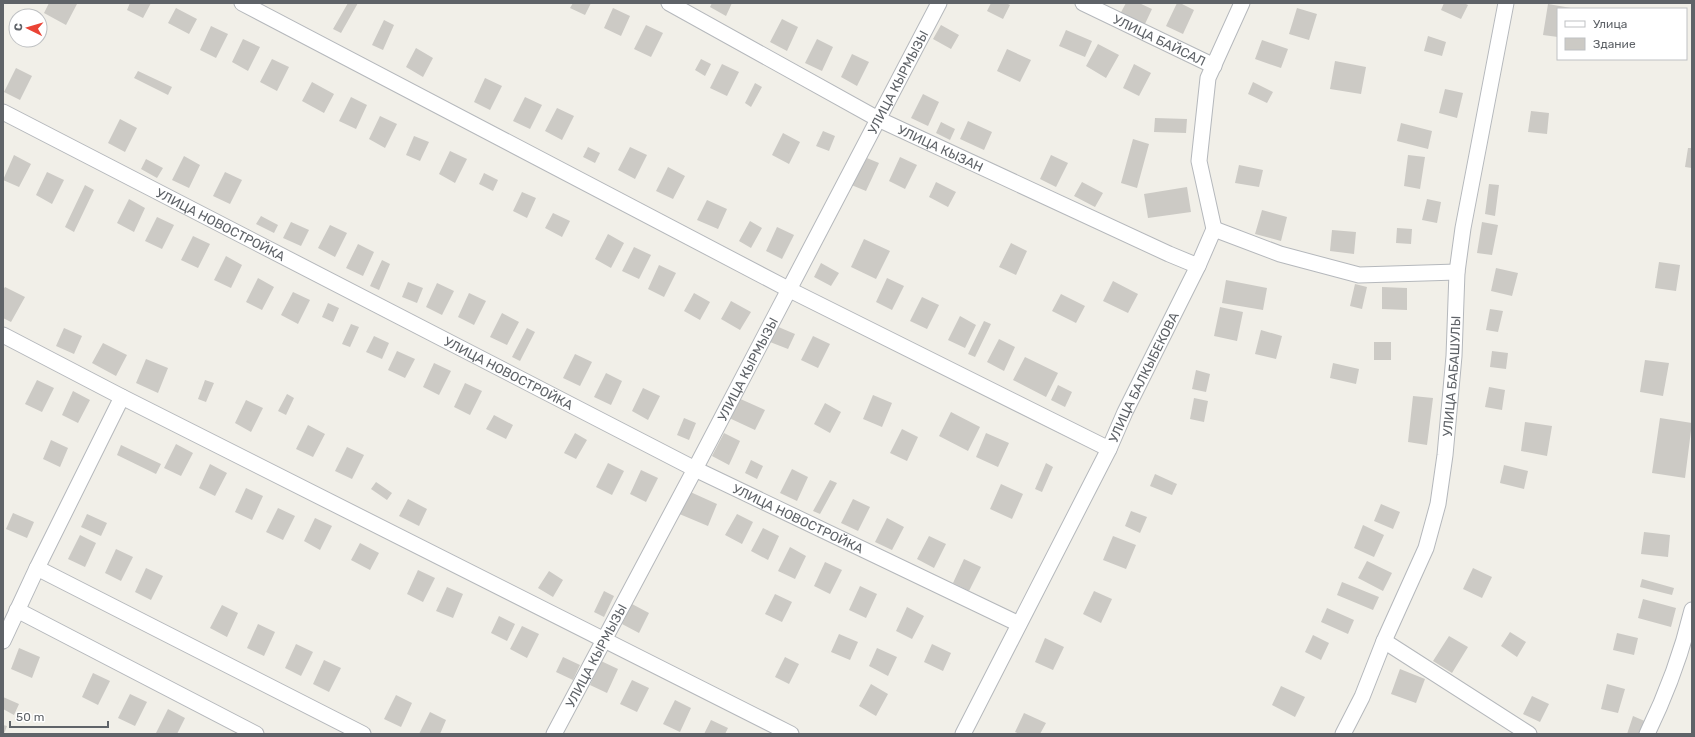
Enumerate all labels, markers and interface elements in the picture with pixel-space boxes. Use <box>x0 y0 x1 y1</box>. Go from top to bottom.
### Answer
north arrow <box>8 8 48 48</box>
legend <box>1557 8 1687 60</box>
street label: УЛИЦА БАЙСАЛ <box>1111 12 1208 69</box>
text: Улица <box>1593 17 1627 31</box>
text: С <box>12 22 25 32</box>
street label: УЛИЦА КЫРМЫЗЫ <box>865 28 931 137</box>
text: Здание <box>1593 37 1636 51</box>
street label: УЛИЦА КЫЗАН <box>895 122 986 175</box>
street label: УЛИЦА НОВОСТРОЙКА <box>153 185 288 264</box>
street label: УЛИЦА БАЛКЫБЕКОВА <box>1106 309 1182 445</box>
street label: УЛИЦА КЫРМЫЗЫ <box>715 315 781 424</box>
street label: УЛИЦА БАБАШУЛЫ <box>1440 315 1463 437</box>
street label: УЛИЦА НОВОСТРОЙКА <box>441 334 576 413</box>
street label: УЛИЦА НОВОСТРОЙКА <box>730 481 866 557</box>
street label: УЛИЦА КЫРМЫЗЫ <box>563 601 630 710</box>
scale bar <box>10 703 108 729</box>
text: 50 m <box>16 710 44 724</box>

